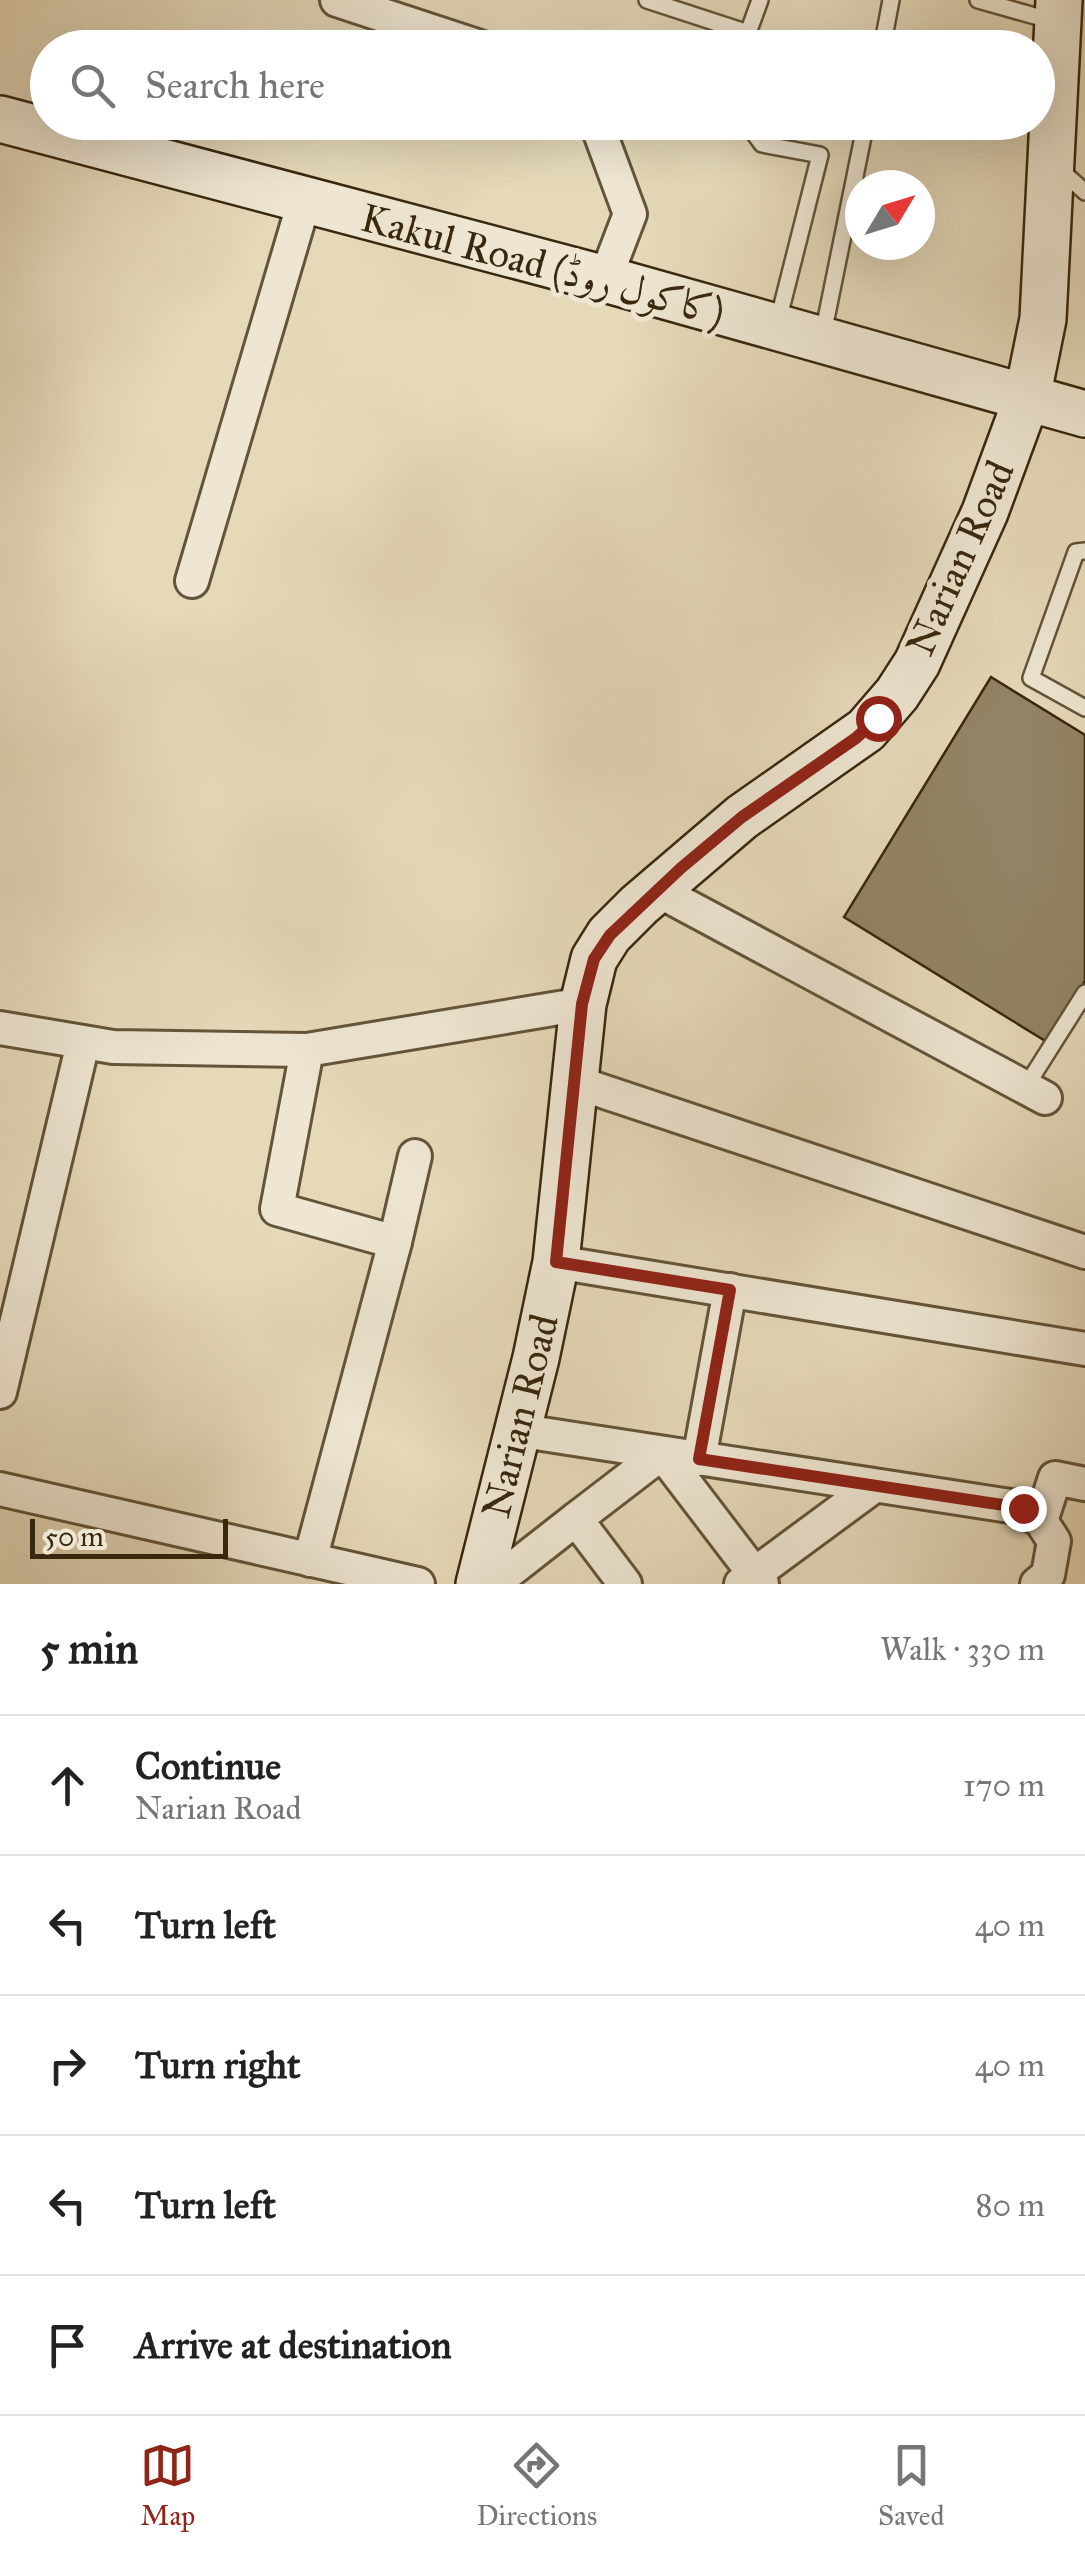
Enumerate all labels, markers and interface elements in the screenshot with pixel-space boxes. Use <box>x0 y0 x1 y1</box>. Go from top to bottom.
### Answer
search box <box>30 30 1055 140</box>
icon: search <box>65 58 120 113</box>
text: Search here <box>145 62 325 108</box>
north arrow <box>845 170 935 260</box>
street label: Kakul Road (کاکول روڈ) <box>355 193 730 338</box>
street label: Narian Road <box>895 453 1025 663</box>
route start <box>856 696 902 742</box>
street label: Narian Road <box>471 1309 569 1523</box>
route end <box>1001 1486 1047 1532</box>
scale bar <box>30 1514 228 1558</box>
text: 50 m <box>45 1519 104 1554</box>
text: 5 min <box>40 1623 138 1675</box>
text: Walk · 330 m <box>880 1630 1045 1669</box>
text: Continue <box>135 1743 281 1789</box>
icon: ahead <box>40 1758 95 1813</box>
text: 170 m <box>963 1766 1045 1805</box>
text: Narian Road <box>135 1789 302 1828</box>
icon: left <box>40 1898 95 1953</box>
text: Turn left <box>135 1902 276 1948</box>
text: 40 m <box>975 1906 1045 1945</box>
icon: right <box>40 2038 95 2093</box>
text: Turn right <box>135 2042 301 2088</box>
text: 40 m <box>975 2046 1045 2085</box>
icon: left <box>40 2178 95 2233</box>
text: Turn left <box>135 2182 276 2228</box>
text: 80 m <box>976 2186 1045 2225</box>
icon: arrive <box>40 2318 95 2373</box>
text: Arrive at destination <box>135 2322 452 2368</box>
tab: Map <box>140 2438 195 2533</box>
tab: Directions <box>476 2438 597 2533</box>
tab: Saved <box>878 2438 945 2533</box>

